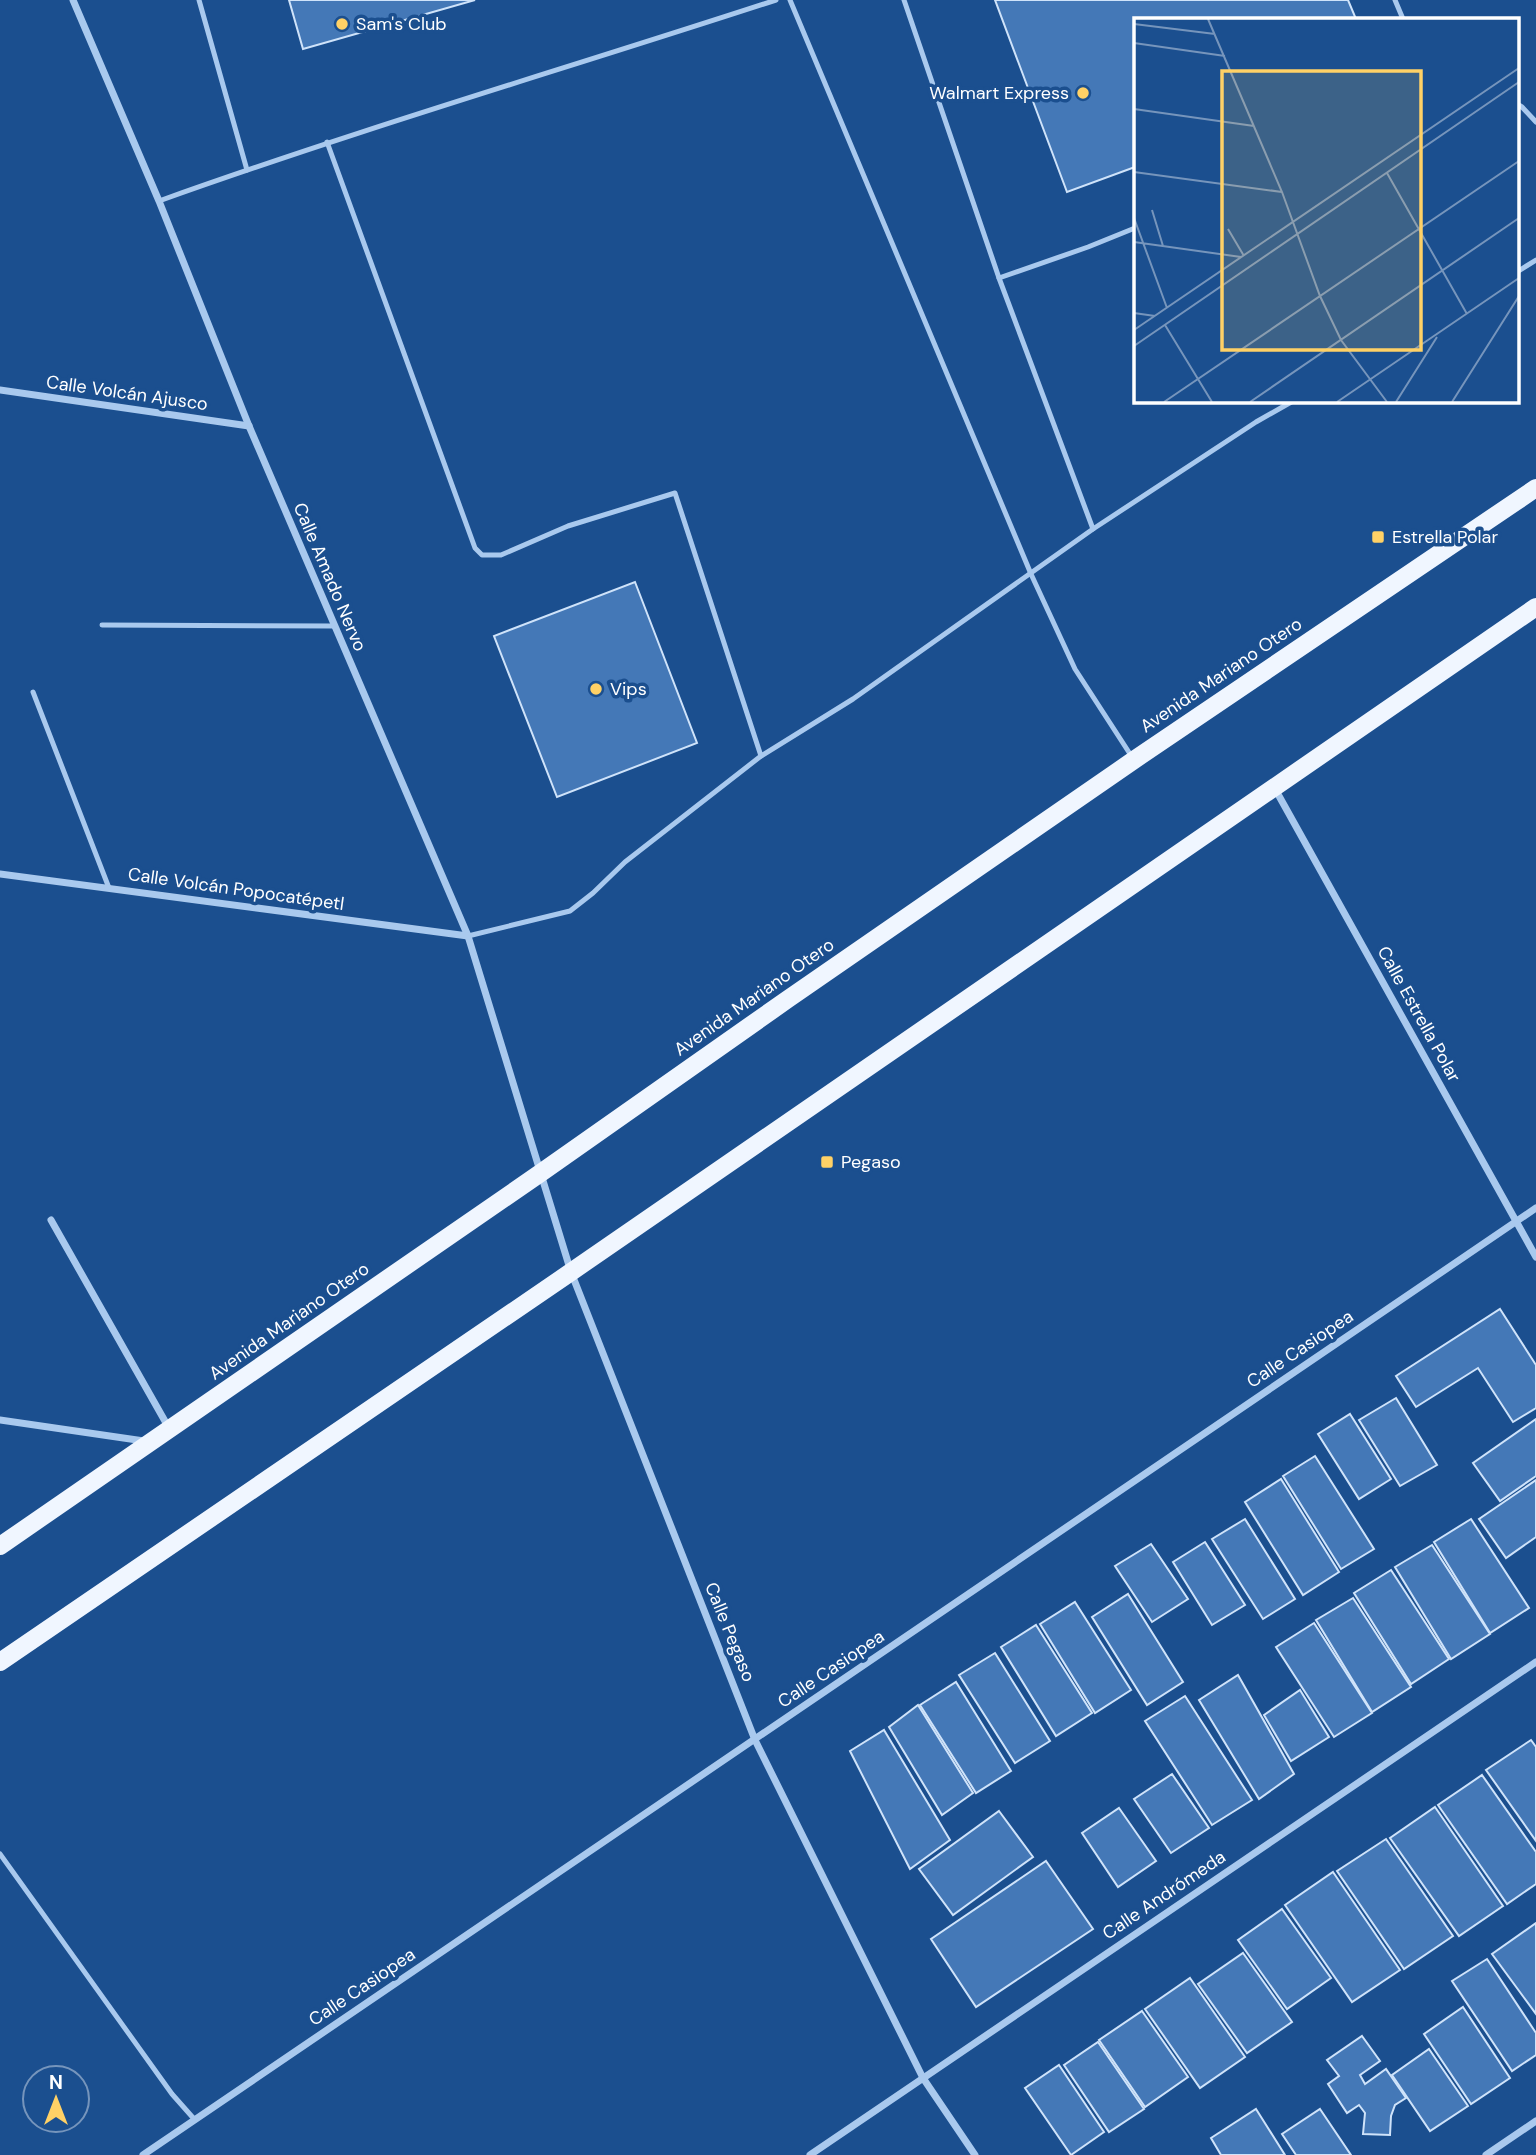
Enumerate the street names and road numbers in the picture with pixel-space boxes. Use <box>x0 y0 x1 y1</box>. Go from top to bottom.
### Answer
street label: Calle Volcán Ajusco <box>45 370 209 416</box>
street label: Calle Amado Nervo <box>288 499 372 655</box>
street label: Avenida Mariano Otero <box>1135 612 1307 738</box>
street label: Calle Volcán Popocatépetl <box>126 862 346 916</box>
street label: Avenida Mariano Otero <box>669 933 839 1061</box>
street label: Calle Estrella Polar <box>1372 942 1466 1087</box>
street label: Avenida Mariano Otero <box>204 1257 374 1385</box>
street label: Calle Casiopea <box>1242 1304 1358 1394</box>
street label: Calle Pegaso <box>699 1579 761 1685</box>
street label: Calle Casiopea <box>773 1624 889 1714</box>
street label: Calle Andrómeda <box>1098 1845 1230 1945</box>
street label: Calle Casiopea <box>304 1942 420 2032</box>

